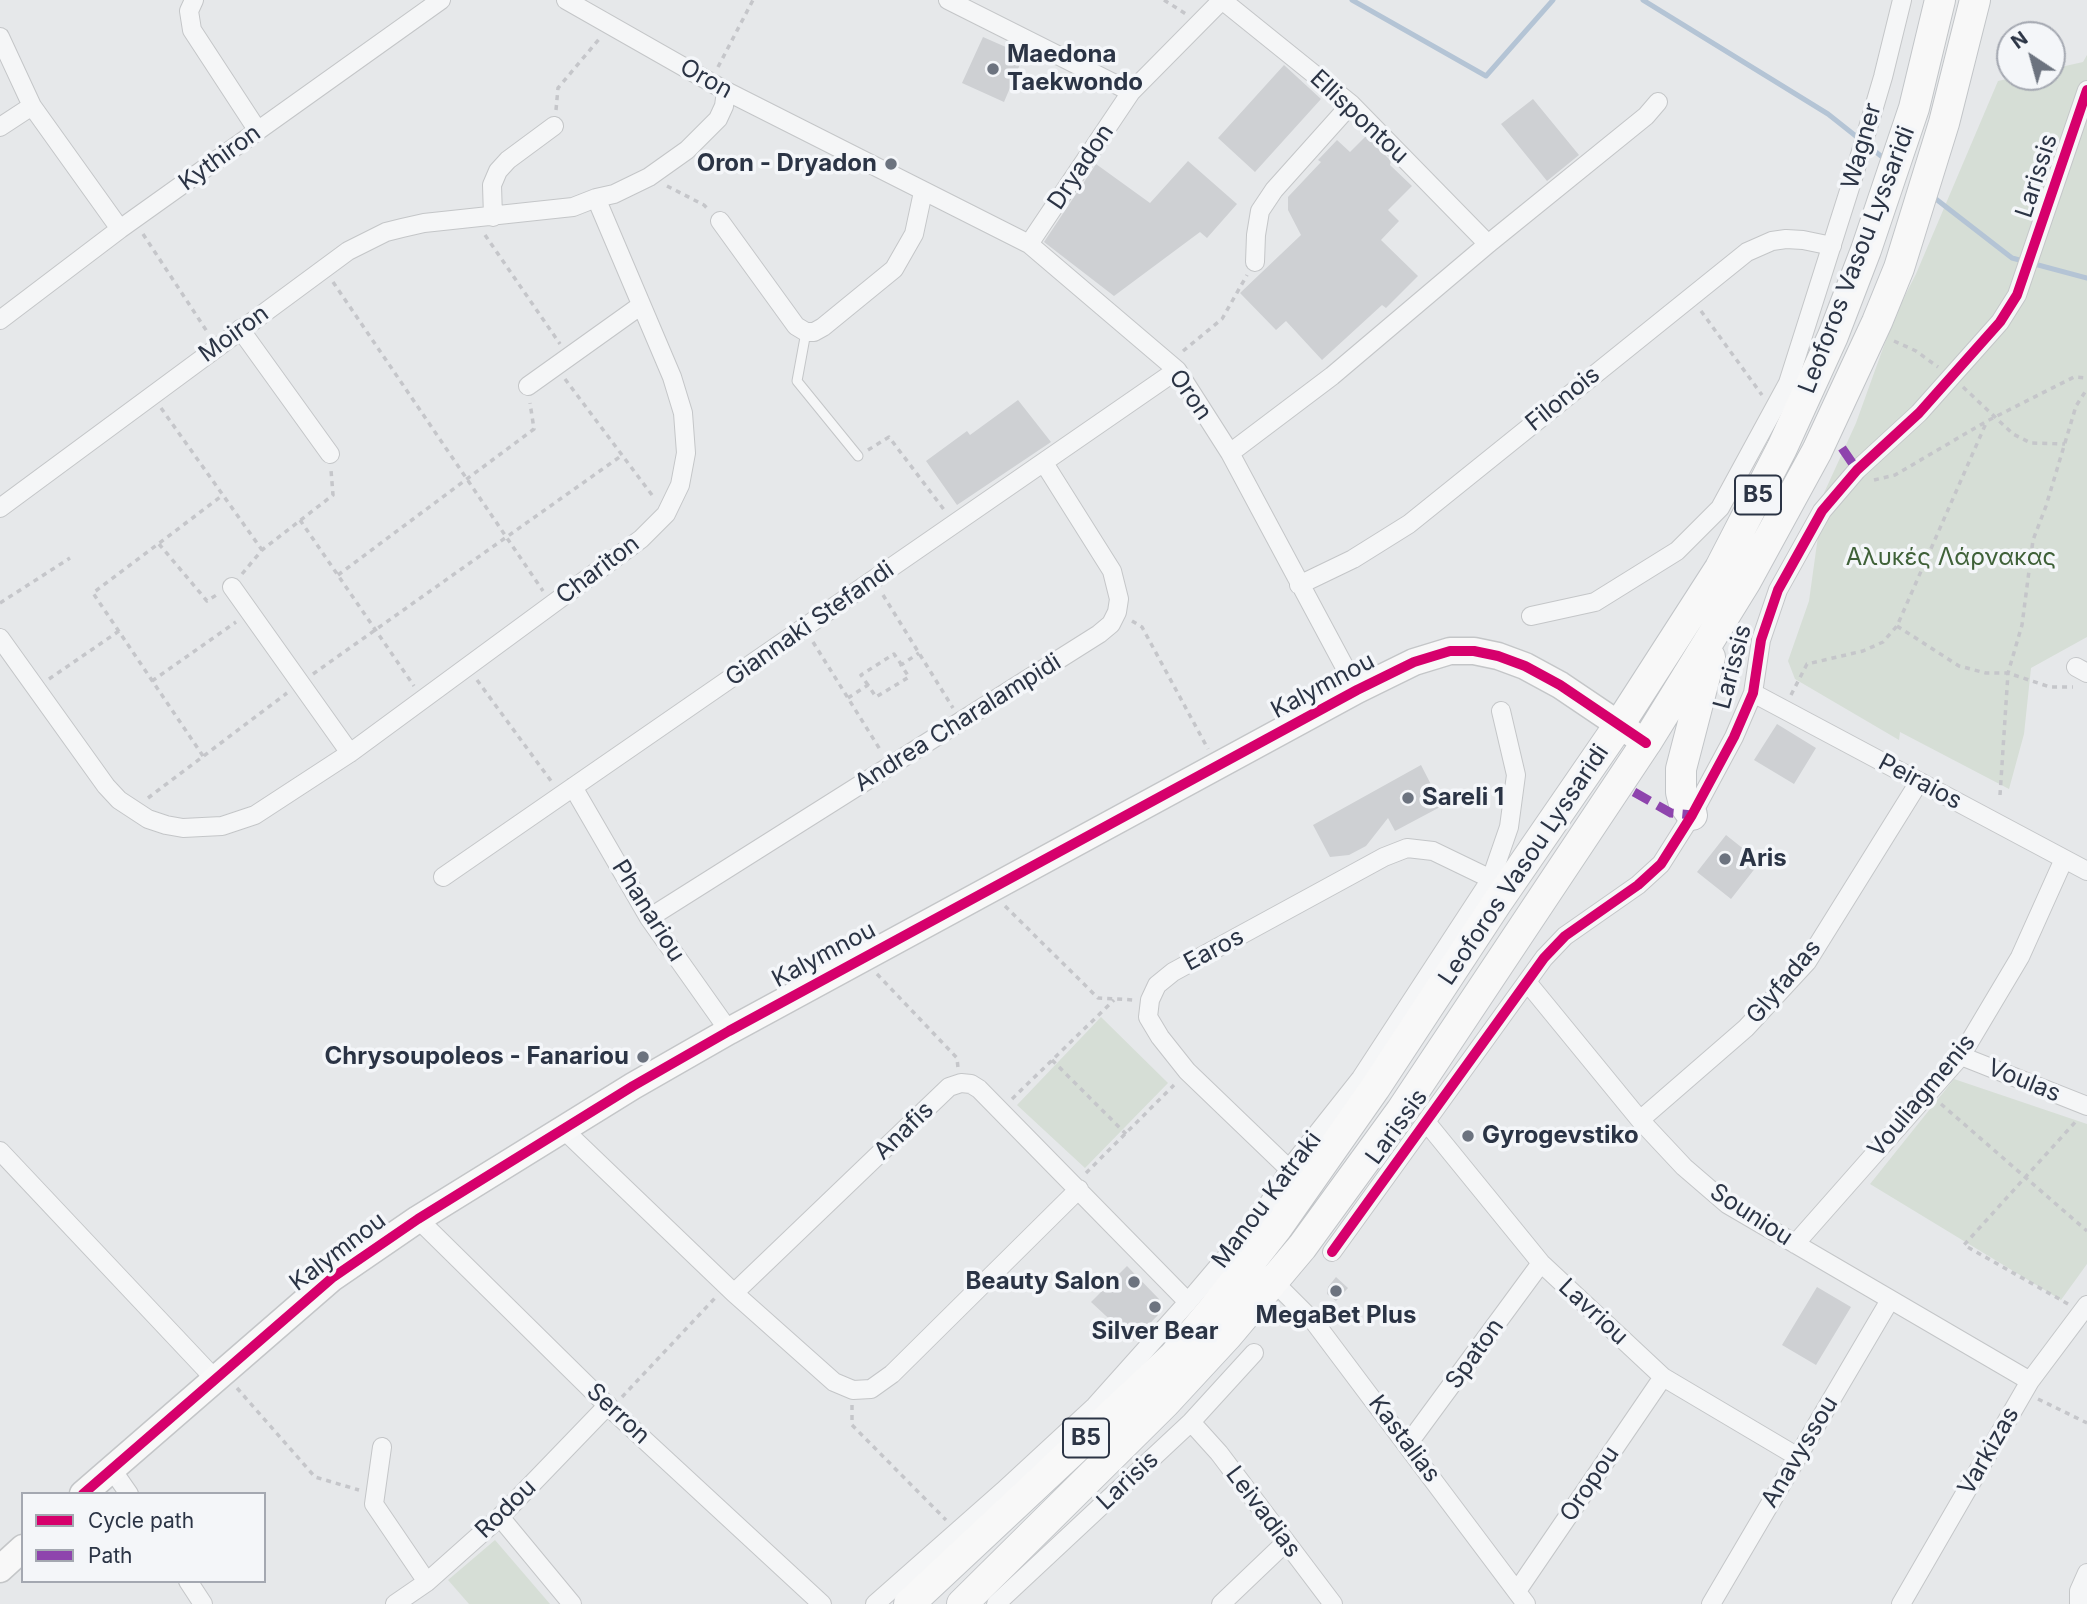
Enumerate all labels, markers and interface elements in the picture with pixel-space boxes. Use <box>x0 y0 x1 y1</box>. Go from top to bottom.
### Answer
north arrow <box>1996 21 2066 91</box>
text: N <box>2007 27 2032 54</box>
place label: Maedona Taekwondo <box>1007 41 1143 97</box>
street label: Oron <box>675 53 737 105</box>
marker: Maedona Taekwondo <box>985 61 1001 77</box>
street label: Ellispontou <box>1304 64 1414 170</box>
street label: Wagner <box>1836 100 1888 192</box>
street label: Kythiron <box>173 119 267 197</box>
street label: Dryadon <box>1042 119 1120 215</box>
street label: Leoforos Vasou Lyssaridi <box>1793 122 1921 398</box>
street label: Larissis <box>2010 131 2064 221</box>
place label: Oron - Dryadon <box>697 150 877 178</box>
marker: Oron - Dryadon <box>883 156 899 172</box>
street label: Moiron <box>194 299 274 369</box>
street label: Filonois <box>1520 360 1606 438</box>
street label: Oron <box>1162 364 1218 426</box>
road number: B5 <box>1735 475 1781 514</box>
street label: Chariton <box>551 529 645 611</box>
park label: Αλυκές Λάρνακας <box>1846 544 2056 572</box>
street label: Giannaki Stefandi <box>720 555 900 693</box>
street label: Larissis <box>1708 622 1758 712</box>
street label: Kalymnou <box>1266 647 1380 725</box>
street label: Andrea Charalampidi <box>850 648 1066 798</box>
street label: Leoforos Vasou Lyssaridi <box>1433 739 1615 991</box>
street label: Peiraios <box>1873 748 1967 816</box>
place label: Sareli 1 <box>1422 784 1504 812</box>
marker: Sareli 1 <box>1400 790 1416 806</box>
place label: Aris <box>1739 845 1787 873</box>
marker: Aris <box>1717 851 1733 867</box>
street label: Phanariou <box>605 855 691 967</box>
street label: Kalymnou <box>767 916 881 994</box>
street label: Earos <box>1179 922 1249 978</box>
street label: Glyfadas <box>1741 934 1827 1030</box>
street label: Vouliagmenis <box>1862 1029 1982 1163</box>
place label: Chrysoupoleos - Fanariou <box>325 1043 629 1071</box>
marker: Chrysoupoleos - Fanariou <box>635 1049 651 1065</box>
street label: Voulas <box>1983 1053 2065 1109</box>
street label: Larissis <box>1360 1084 1434 1170</box>
street label: Anafis <box>868 1096 940 1166</box>
place label: Gyrogevstiko <box>1482 1122 1639 1150</box>
street label: Manou Katraki <box>1206 1126 1328 1274</box>
marker: Gyrogevstiko <box>1460 1128 1476 1144</box>
street label: Souniou <box>1704 1178 1798 1252</box>
street label: Kalymnou <box>284 1207 392 1297</box>
place label: Beauty Salon <box>965 1268 1120 1296</box>
street label: Lavriou <box>1552 1273 1634 1351</box>
marker: Beauty Salon <box>1126 1274 1142 1290</box>
marker: MegaBet Plus <box>1328 1283 1344 1299</box>
marker: Silver Bear <box>1147 1299 1163 1315</box>
place label: MegaBet Plus <box>1256 1302 1416 1330</box>
street label: Spaton <box>1440 1313 1510 1395</box>
place label: Silver Bear <box>1092 1318 1218 1346</box>
street label: Serron <box>580 1378 656 1450</box>
street label: Kastalias <box>1362 1390 1446 1488</box>
street label: Anavyssou <box>1756 1391 1844 1513</box>
street label: Varkizas <box>1952 1402 2026 1500</box>
road number: B5 <box>1063 1418 1109 1457</box>
street label: Oropou <box>1554 1441 1626 1527</box>
street label: Larisis <box>1091 1445 1165 1517</box>
street label: Leivadias <box>1219 1461 1307 1563</box>
street label: Rodou <box>470 1473 542 1545</box>
legend <box>21 1492 266 1583</box>
text: Cycle path <box>88 1508 194 1533</box>
text: Path <box>88 1543 133 1568</box>

